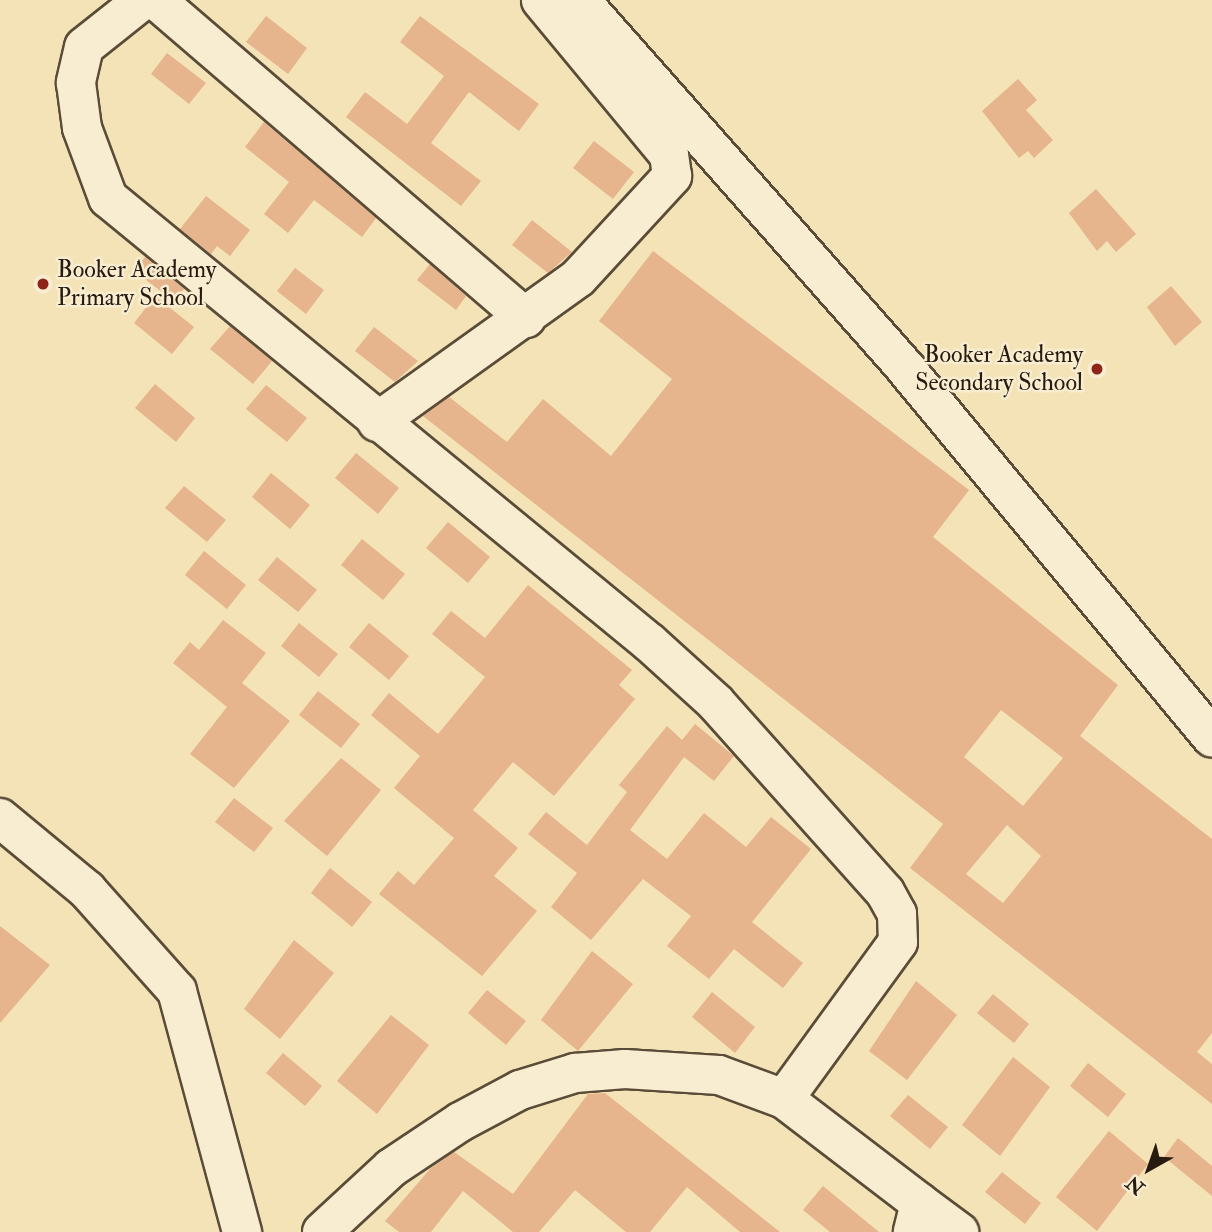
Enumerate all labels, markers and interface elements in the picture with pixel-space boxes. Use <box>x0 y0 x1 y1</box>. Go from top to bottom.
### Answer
place label: Booker Academy Primary School <box>57 256 216 312</box>
marker: Booker Academy Primary School <box>35 276 51 292</box>
place label: Booker Academy Secondary School <box>915 341 1083 397</box>
marker: Booker Academy Secondary School <box>1089 361 1105 377</box>
north arrow <box>1114 1134 1184 1204</box>
text: N <box>1121 1170 1150 1200</box>

